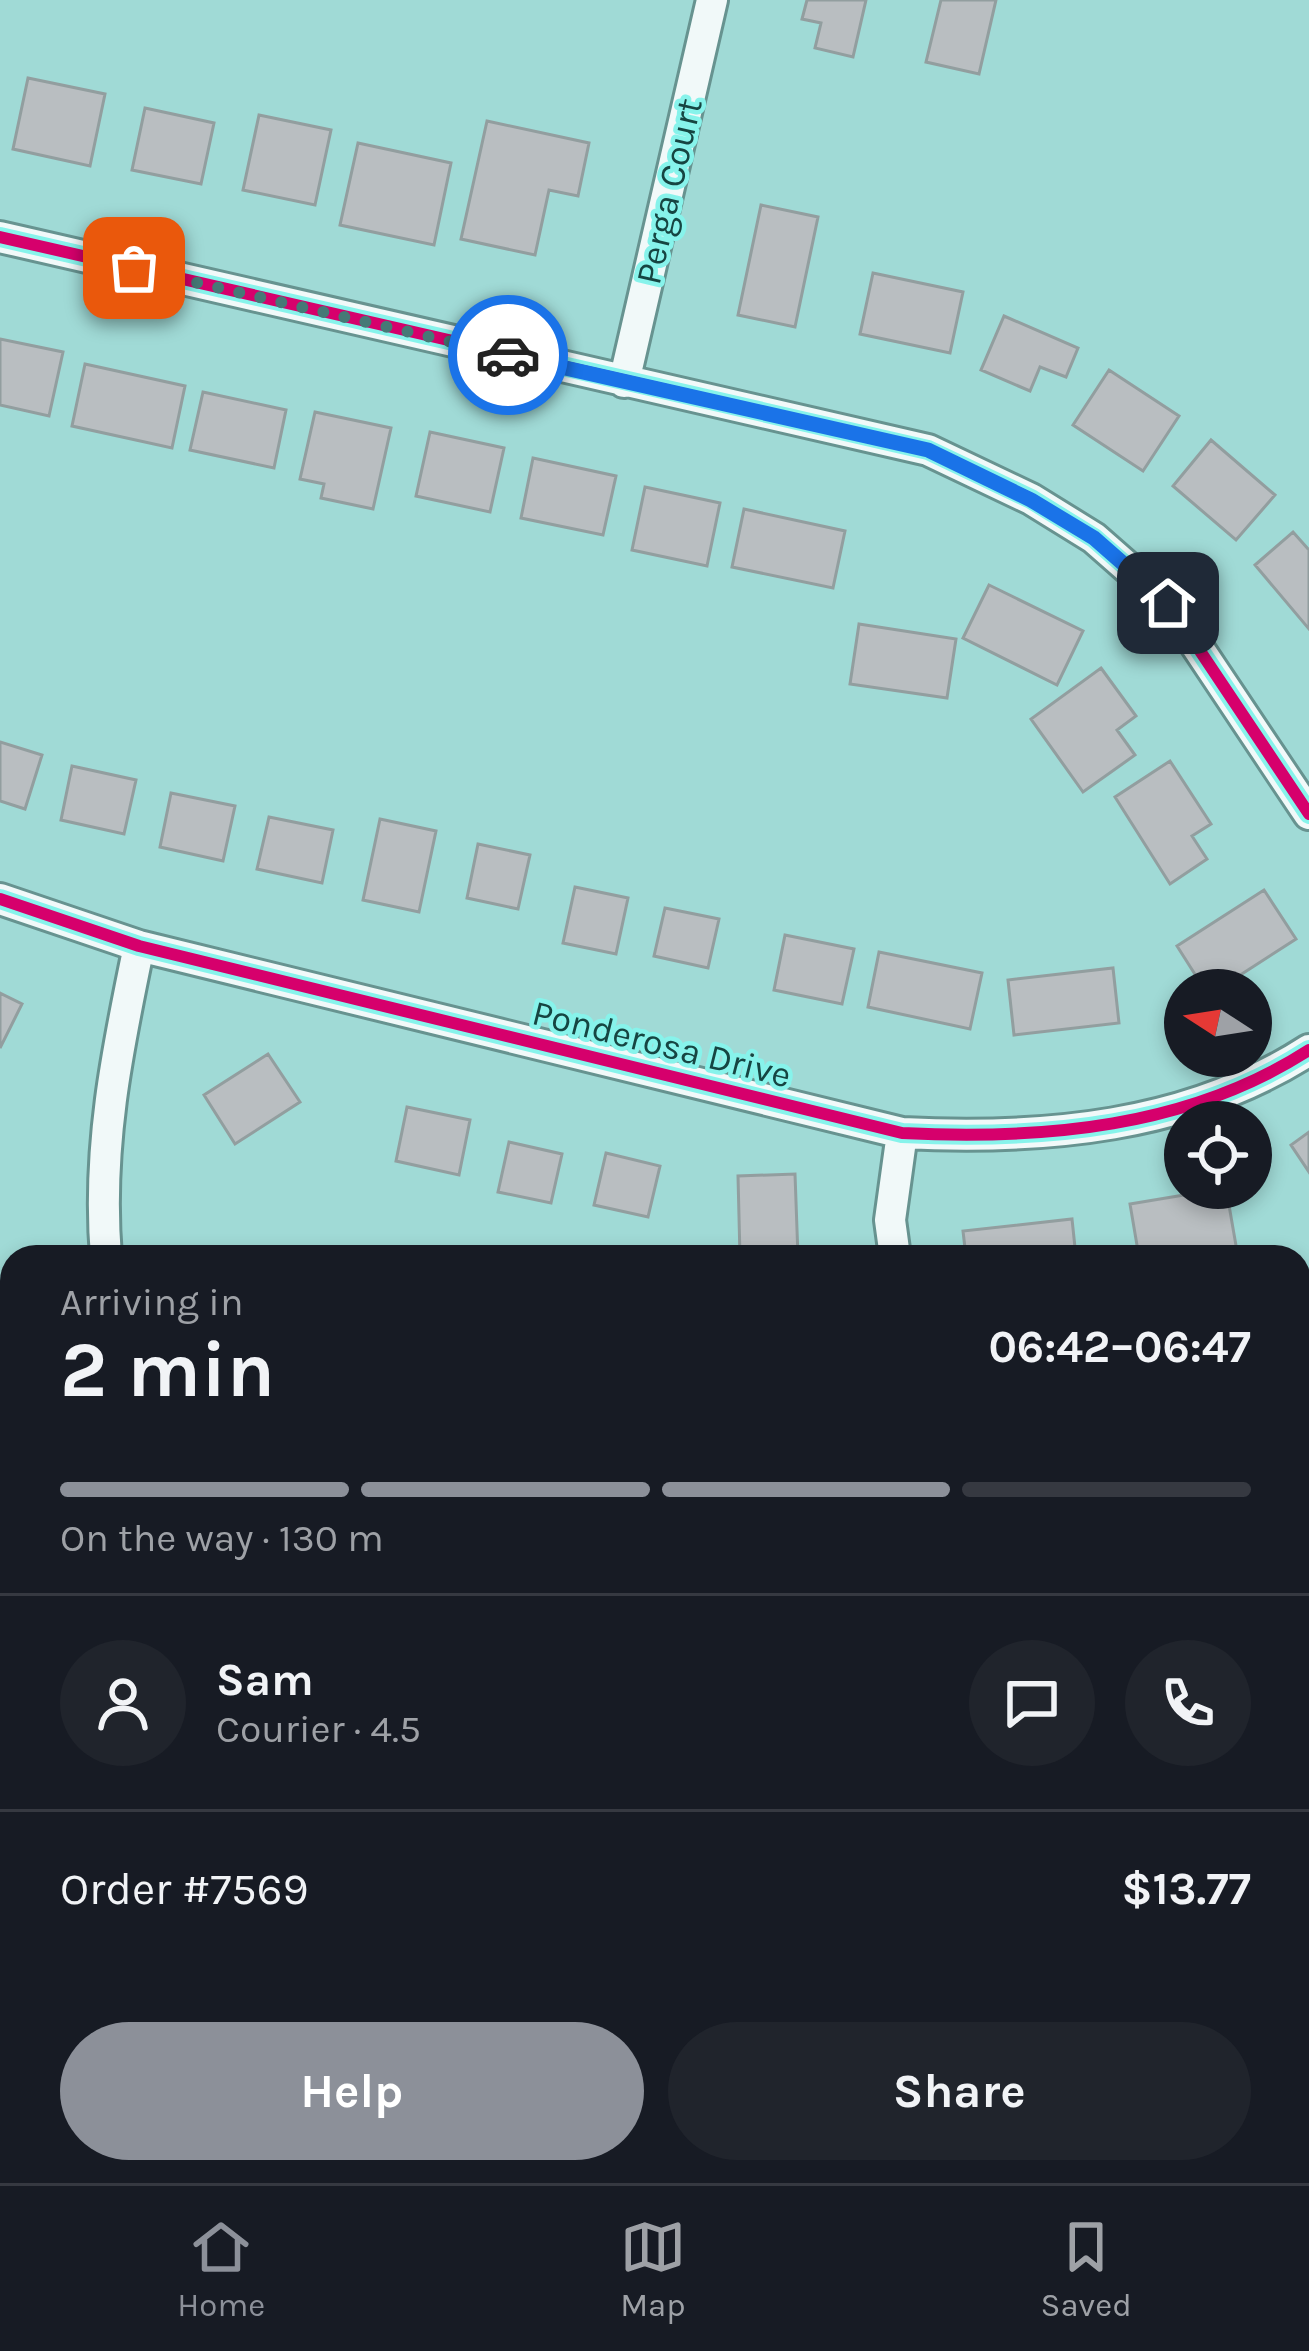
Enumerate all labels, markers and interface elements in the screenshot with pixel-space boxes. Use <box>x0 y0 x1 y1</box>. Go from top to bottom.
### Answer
street label: Perga Court <box>627 94 711 288</box>
pin <box>83 217 185 319</box>
icon: bag <box>101 235 167 301</box>
courier <box>448 295 568 415</box>
icon: car <box>475 322 541 388</box>
pin <box>1117 552 1219 654</box>
icon: home <box>1135 570 1201 636</box>
north arrow <box>1164 969 1272 1077</box>
map controls <box>1164 969 1272 1209</box>
street label: Ponderosa Drive <box>528 992 796 1096</box>
button: locate <box>1164 1101 1272 1209</box>
text: Arriving in <box>60 1279 243 1325</box>
text: 06:42–06:47 <box>988 1321 1251 1373</box>
text: 2 min <box>60 1324 275 1416</box>
text: On the way · 130 m <box>60 1515 384 1561</box>
button: person <box>60 1640 186 1766</box>
button: chat <box>969 1640 1095 1766</box>
button: phone <box>1125 1640 1251 1766</box>
text: Sam <box>216 1654 314 1706</box>
text: Courier · 4.5 <box>216 1706 421 1752</box>
text: Order #7569 <box>60 1863 309 1915</box>
text: $13.77 <box>1122 1863 1251 1915</box>
button: Help <box>60 2022 644 2160</box>
button: Share <box>668 2022 1251 2160</box>
tab: Home <box>177 2214 265 2324</box>
tab: Map <box>620 2214 686 2324</box>
tab: Saved <box>1040 2214 1132 2324</box>

